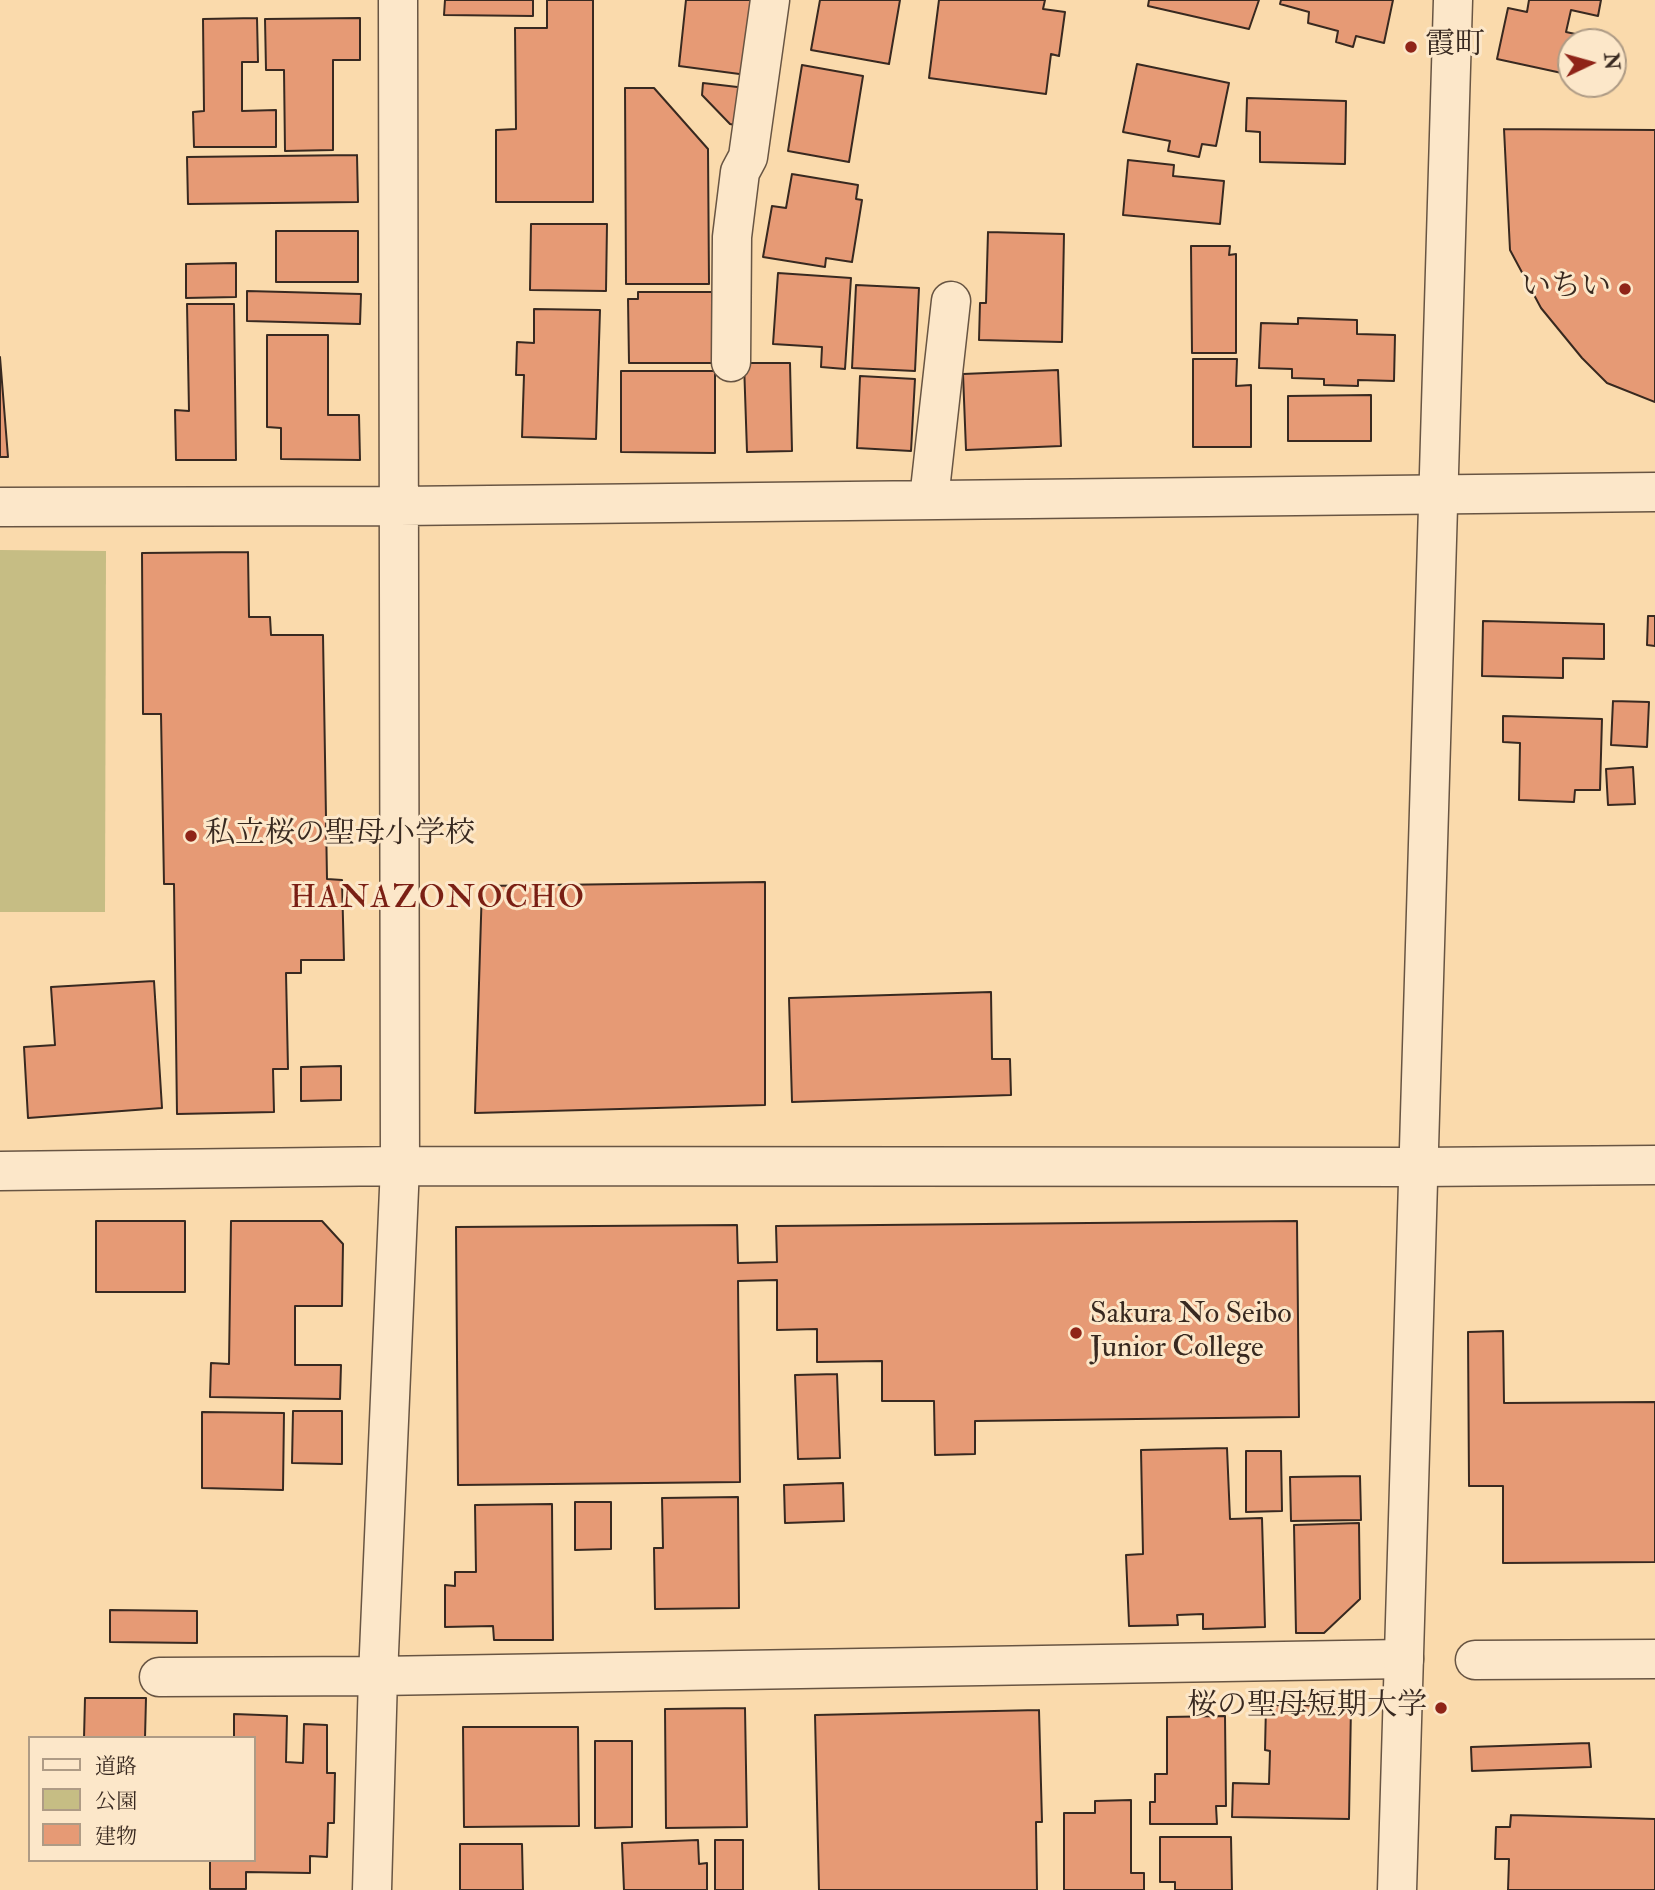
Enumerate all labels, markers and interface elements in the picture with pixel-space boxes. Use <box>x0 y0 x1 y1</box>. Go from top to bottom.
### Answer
north arrow <box>1557 28 1627 98</box>
place label: 霞町 <box>1425 29 1485 65</box>
marker: 霞町 <box>1403 39 1419 55</box>
text: N <box>1598 52 1624 71</box>
place label: いちい <box>1521 271 1611 307</box>
marker: いちい <box>1617 281 1633 297</box>
place label: 私立桜の聖母小学校 <box>205 818 475 854</box>
marker: 私立桜の聖母小学校 <box>183 828 199 844</box>
district label: HANAZONOCHO <box>291 881 585 919</box>
place label: Sakura No Seibo Junior College <box>1090 1298 1292 1368</box>
marker: Sakura No Seibo Junior College <box>1068 1325 1084 1341</box>
place label: 桜の聖母短期大学 <box>1187 1690 1427 1726</box>
marker: 桜の聖母短期大学 <box>1433 1700 1449 1716</box>
legend <box>28 1736 256 1862</box>
text: 道路 <box>95 1753 137 1780</box>
text: 公園 <box>95 1788 137 1815</box>
text: 建物 <box>95 1823 137 1850</box>

